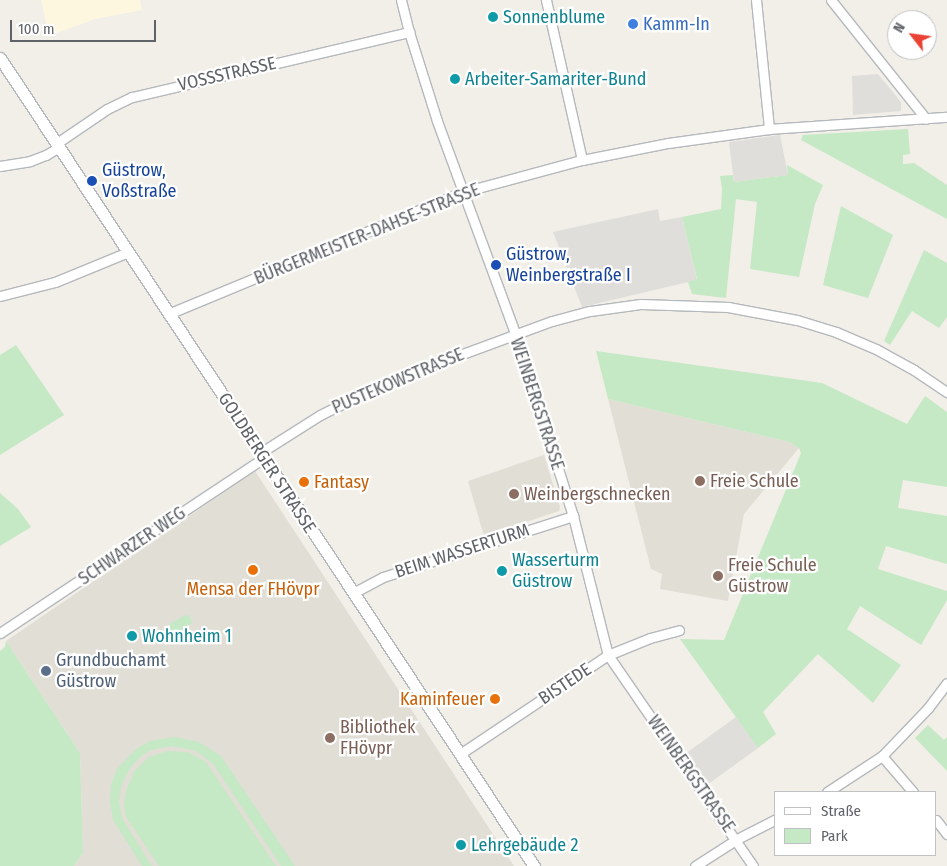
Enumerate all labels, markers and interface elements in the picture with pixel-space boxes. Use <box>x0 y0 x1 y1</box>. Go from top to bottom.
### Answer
place label: Sonnenblume <box>503 6 605 28</box>
scale bar <box>12 10 159 42</box>
north arrow <box>887 10 937 60</box>
marker: Sonnenblume <box>487 11 499 23</box>
place label: Kamm-In <box>643 13 710 35</box>
marker: Kamm-In <box>627 18 639 30</box>
text: 100 m <box>18 20 55 38</box>
text: N <box>890 20 909 36</box>
street label: VOSSSTRASSE <box>176 52 278 96</box>
place label: Arbeiter-Samariter-Bund <box>465 68 646 90</box>
marker: Arbeiter-Samariter-Bund <box>449 73 461 85</box>
place label: Güstrow, Voßstraße <box>102 160 176 202</box>
marker: Güstrow, Voßstraße <box>86 175 98 187</box>
street label: BÜRGERMEISTER-DAHSE-STRASSE <box>251 179 483 289</box>
place label: Güstrow, Weinbergstraße I <box>506 244 631 286</box>
marker: Güstrow, Weinbergstraße I <box>490 259 502 271</box>
street label: WEINBERGSTRASSE <box>505 335 569 473</box>
street label: PUSTEKOWSTRASSE <box>329 343 467 419</box>
street label: GOLDBERGER STRASSE <box>214 389 320 537</box>
place label: Freie Schule <box>710 470 799 492</box>
place label: Fantasy <box>314 471 369 493</box>
marker: Freie Schule <box>694 475 706 487</box>
marker: Fantasy <box>298 476 310 488</box>
place label: Weinbergschnecken <box>524 483 671 505</box>
marker: Weinbergschnecken <box>508 488 520 500</box>
street label: SCHWARZER WEG <box>74 502 190 590</box>
street label: BEIM WASSERTURM <box>392 519 532 583</box>
place label: Wasserturm Güstrow <box>512 550 599 592</box>
place label: Freie Schule Güstrow <box>728 555 817 598</box>
marker: Mensa der FHövpr <box>247 564 259 576</box>
marker: Wasserturm Güstrow <box>496 565 508 577</box>
marker: Freie Schule Güstrow <box>712 570 724 582</box>
place label: Mensa der FHövpr <box>187 578 319 600</box>
place label: Wohnheim 1 <box>142 625 232 647</box>
marker: Wohnheim 1 <box>126 630 138 642</box>
place label: Grundbuchamt Güstrow <box>56 650 166 692</box>
street label: BISTEDE <box>535 659 595 709</box>
marker: Grundbuchamt Güstrow <box>40 665 52 677</box>
place label: Kaminfeuer <box>400 688 485 710</box>
marker: Kaminfeuer <box>489 693 501 705</box>
street label: WEINBERGSTRASSE <box>643 711 739 837</box>
place label: Bibliothek FHövpr <box>340 717 415 760</box>
marker: Bibliothek FHövpr <box>324 732 336 744</box>
legend <box>774 791 937 856</box>
text: Straße <box>821 802 861 820</box>
text: Park <box>821 827 848 845</box>
place label: Lehrgebäude 2 <box>471 834 578 856</box>
marker: Lehrgebäude 2 <box>455 839 467 851</box>

